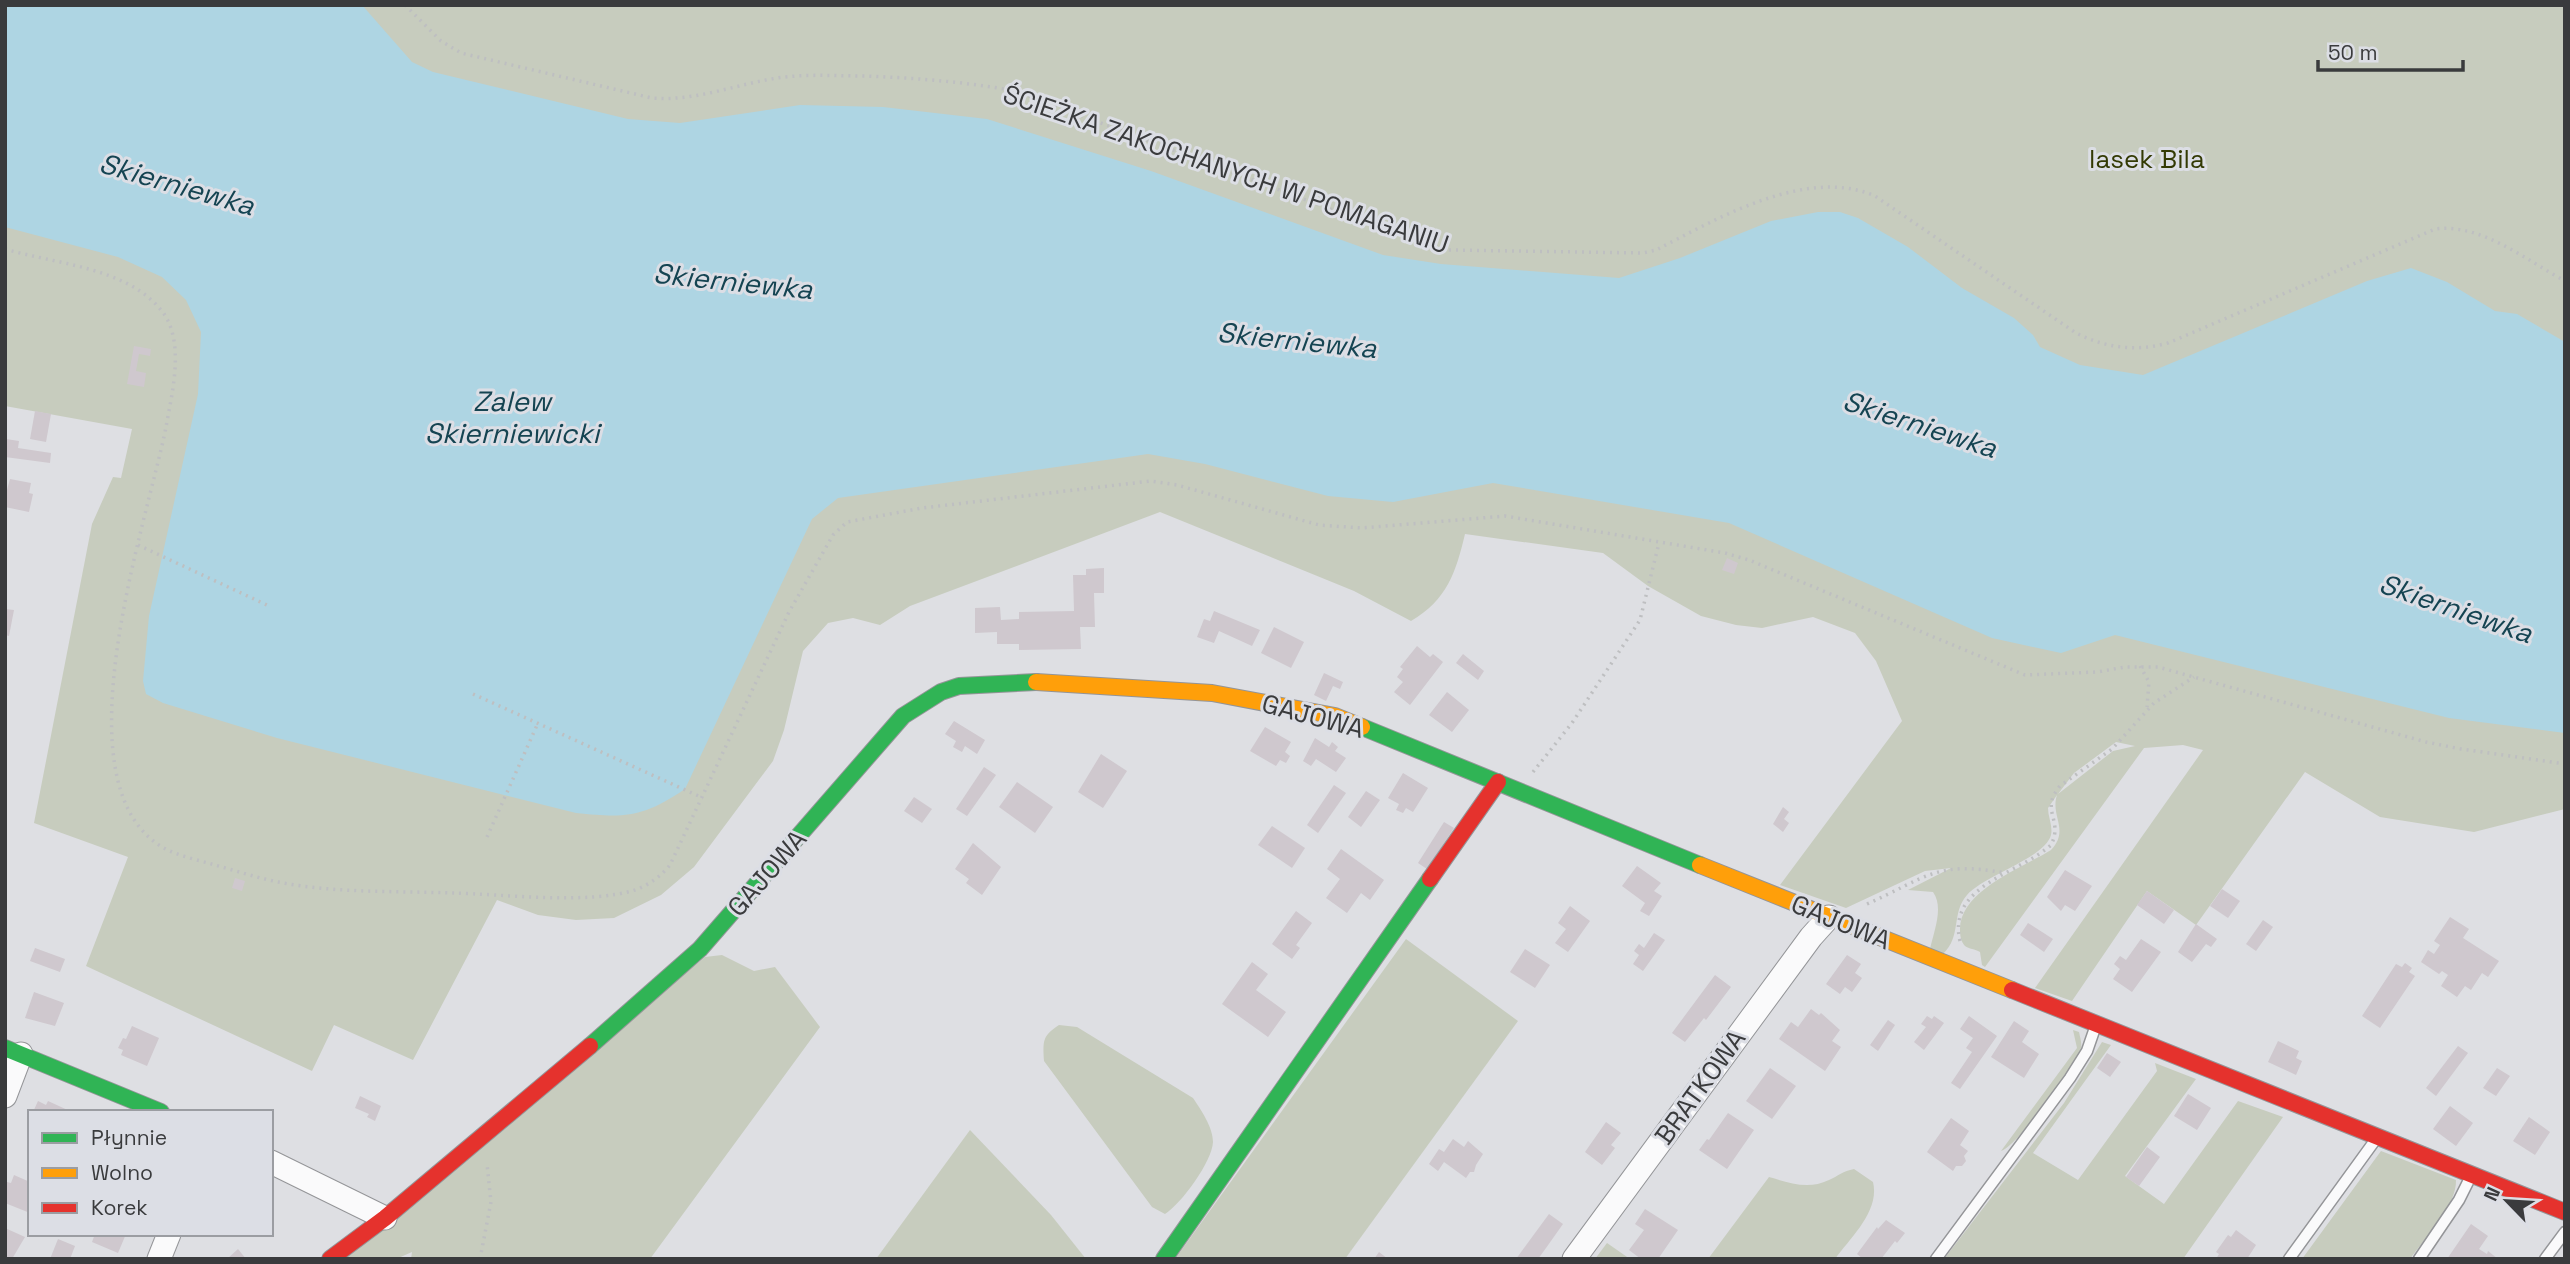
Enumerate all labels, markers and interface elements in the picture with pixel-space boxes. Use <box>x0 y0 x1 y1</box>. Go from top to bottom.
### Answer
scale bar <box>2318 28 2463 72</box>
text: 50 m <box>2328 39 2378 66</box>
street label: ŚCIEŻKA ZAKOCHANYCH W POMAGANIU <box>999 77 1453 261</box>
park label: lasek Bila <box>2089 142 2205 176</box>
water label: Skierniewka <box>95 145 260 224</box>
water label: Skierniewka <box>652 255 815 307</box>
water label: Skierniewka <box>1216 314 1379 366</box>
water label: Skierniewka <box>1838 382 2002 466</box>
water label: Zalew Skierniewicki <box>425 383 602 451</box>
water label: Skierniewka <box>2375 565 2538 651</box>
street label: GAJOWA <box>1258 686 1368 746</box>
street label: GAJOWA <box>720 822 814 924</box>
street label: GAJOWA <box>1786 887 1896 957</box>
street label: BRATKOWA <box>1647 1023 1753 1151</box>
legend <box>28 1110 273 1236</box>
text: Płynnie <box>91 1124 167 1151</box>
text: Wolno <box>91 1159 153 1186</box>
north arrow <box>2472 1166 2542 1236</box>
text: N <box>2478 1183 2506 1205</box>
text: Korek <box>91 1194 148 1221</box>

